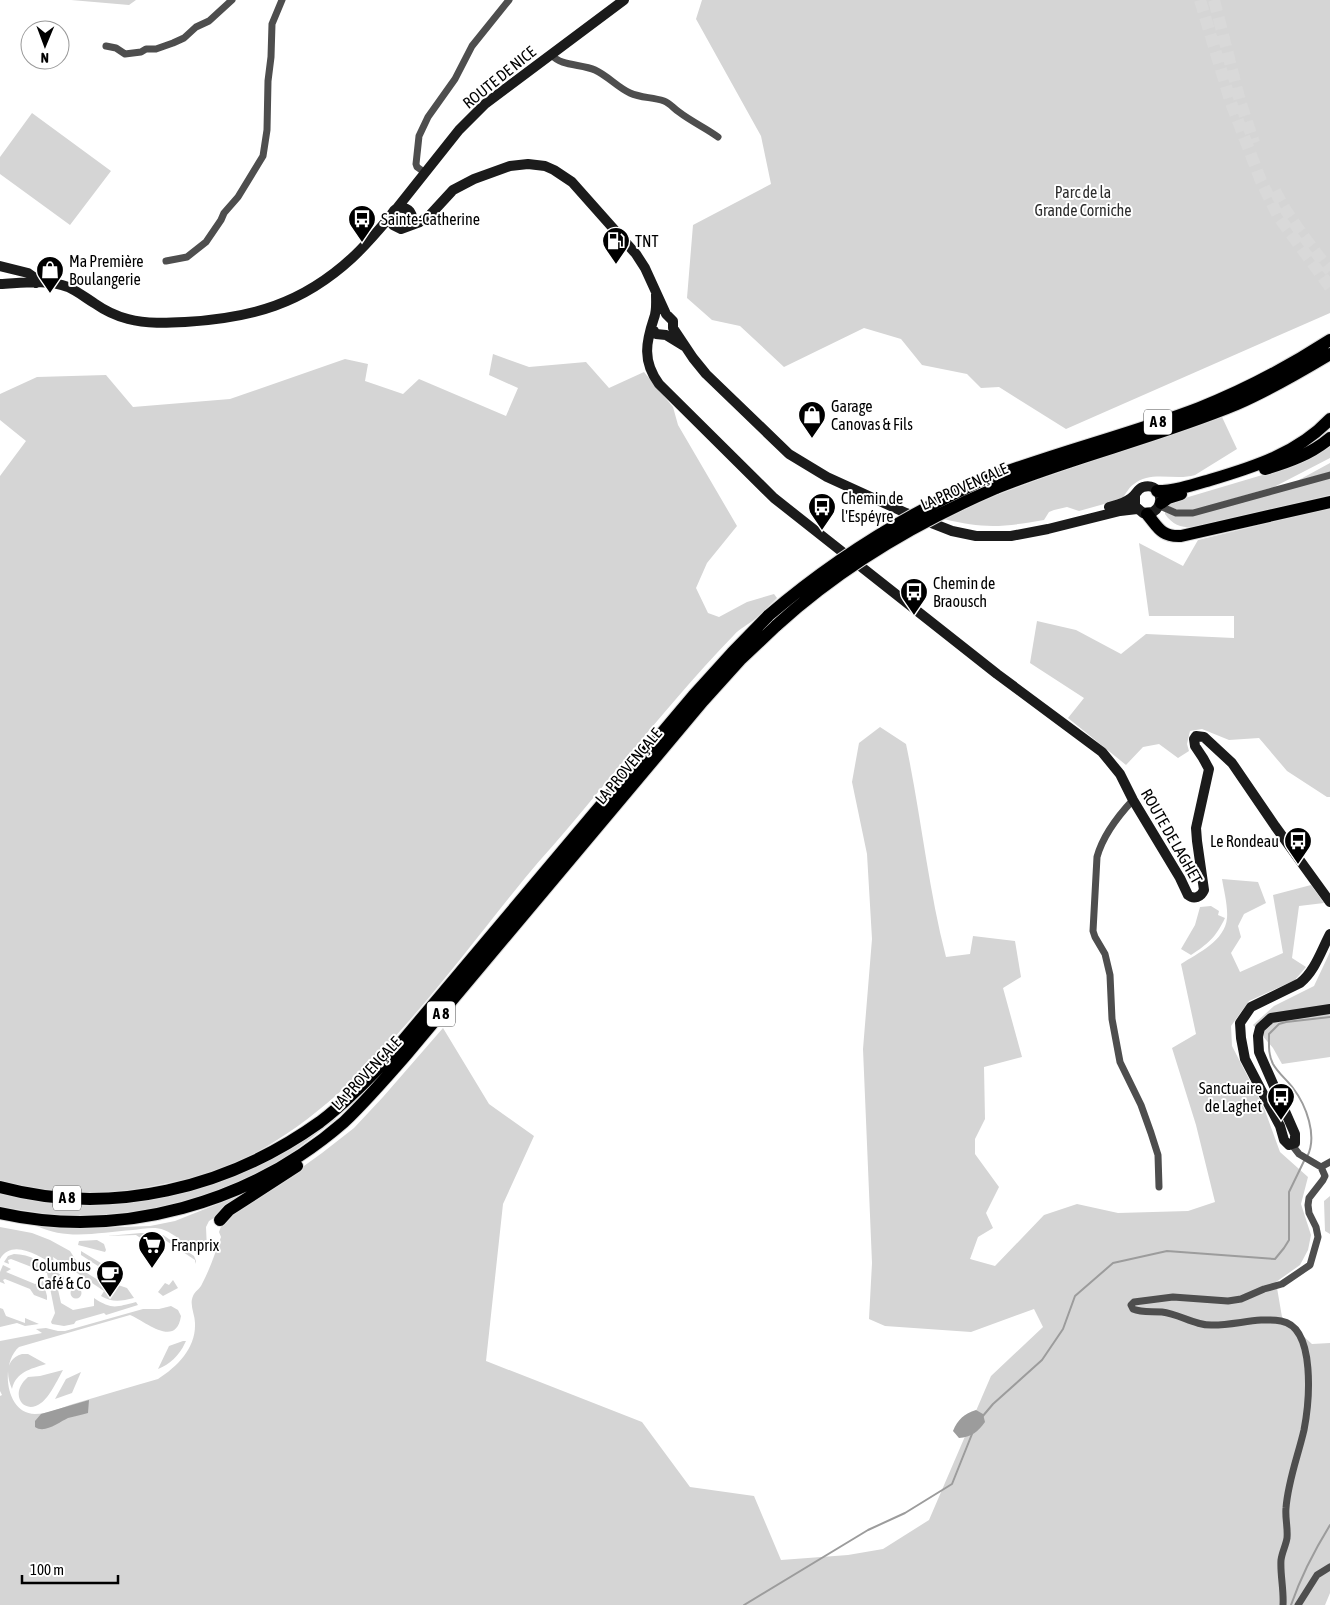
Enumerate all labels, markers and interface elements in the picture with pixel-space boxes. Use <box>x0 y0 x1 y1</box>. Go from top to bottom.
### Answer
north arrow <box>20 20 70 70</box>
street label: ROUTE DE NICE <box>459 42 539 112</box>
text: N <box>41 50 49 66</box>
park label: Parc de la Grande Corniche <box>1035 183 1131 219</box>
bus stop icon: Sainte-Catherine <box>347 204 377 243</box>
place label: Sainte-Catherine <box>381 210 480 228</box>
fuel station icon: TNT <box>601 226 631 265</box>
place label: TNT <box>635 232 659 250</box>
place label: Ma Première Boulangerie <box>69 252 144 289</box>
shop icon: Ma Première Boulangerie <box>35 255 65 294</box>
place label: Garage Canovas & Fils <box>831 397 913 433</box>
shop icon: Garage Canovas & Fils <box>797 400 827 439</box>
road number: A 8 <box>1144 410 1172 434</box>
street label: LA PROVENÇALE <box>918 459 1011 514</box>
place label: Chemin de l'Espéyre <box>841 489 903 526</box>
bus stop icon: Chemin de l'Espéyre <box>807 492 837 531</box>
place label: Chemin de Braousch <box>933 574 995 610</box>
bus stop icon: Chemin de Braousch <box>899 577 929 616</box>
street label: LA PROVENÇALE <box>591 724 666 808</box>
street label: ROUTE DE LAGHET <box>1138 785 1206 887</box>
bus stop icon: Le Rondeau <box>1283 826 1313 865</box>
place label: Le Rondeau <box>1210 832 1279 850</box>
road number: A 8 <box>427 1002 455 1026</box>
street label: LA PROVENÇALE <box>328 1033 405 1114</box>
place label: Sanctuaire de Laghet <box>1199 1079 1262 1116</box>
bus stop icon: Sanctuaire de Laghet <box>1266 1082 1296 1121</box>
road number: A 8 <box>53 1186 81 1210</box>
supermarket icon: Franprix <box>137 1230 167 1269</box>
place label: Franprix <box>171 1236 220 1255</box>
place label: Columbus Café & Co <box>32 1256 91 1292</box>
cafe icon: Columbus Café & Co <box>95 1259 125 1298</box>
scale bar <box>22 1552 119 1584</box>
text: 100 m <box>30 1561 64 1578</box>

